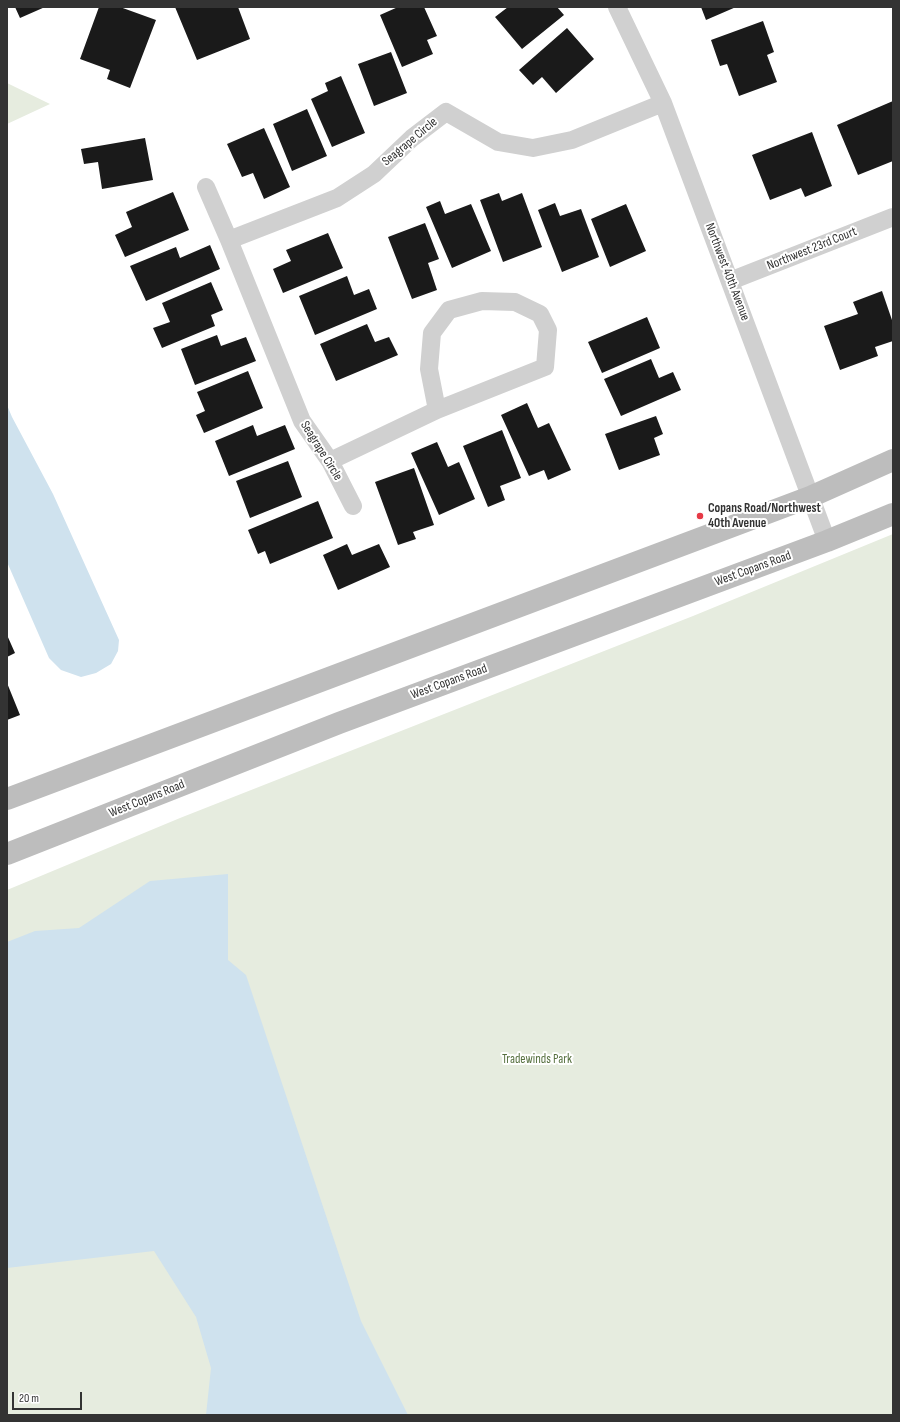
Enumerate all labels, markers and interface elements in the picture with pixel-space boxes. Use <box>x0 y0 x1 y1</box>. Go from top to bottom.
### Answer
street label: Seagrape Circle <box>379 114 441 170</box>
street label: Northwest 40th Avenue <box>701 221 753 323</box>
street label: Northwest 23rd Court <box>765 224 859 274</box>
street label: Seagrape Circle <box>297 418 345 484</box>
place label: Copans Road/Northwest 40th Avenue <box>708 501 821 532</box>
marker: Copans Road/Northwest 40th Avenue <box>695 511 705 521</box>
street label: West Copans Road <box>713 548 793 590</box>
street label: West Copans Road <box>409 661 489 703</box>
street label: West Copans Road <box>107 777 187 821</box>
park label: Tradewinds Park <box>502 1052 572 1068</box>
scale bar <box>14 1384 84 1410</box>
text: 20 m <box>19 1391 39 1406</box>

